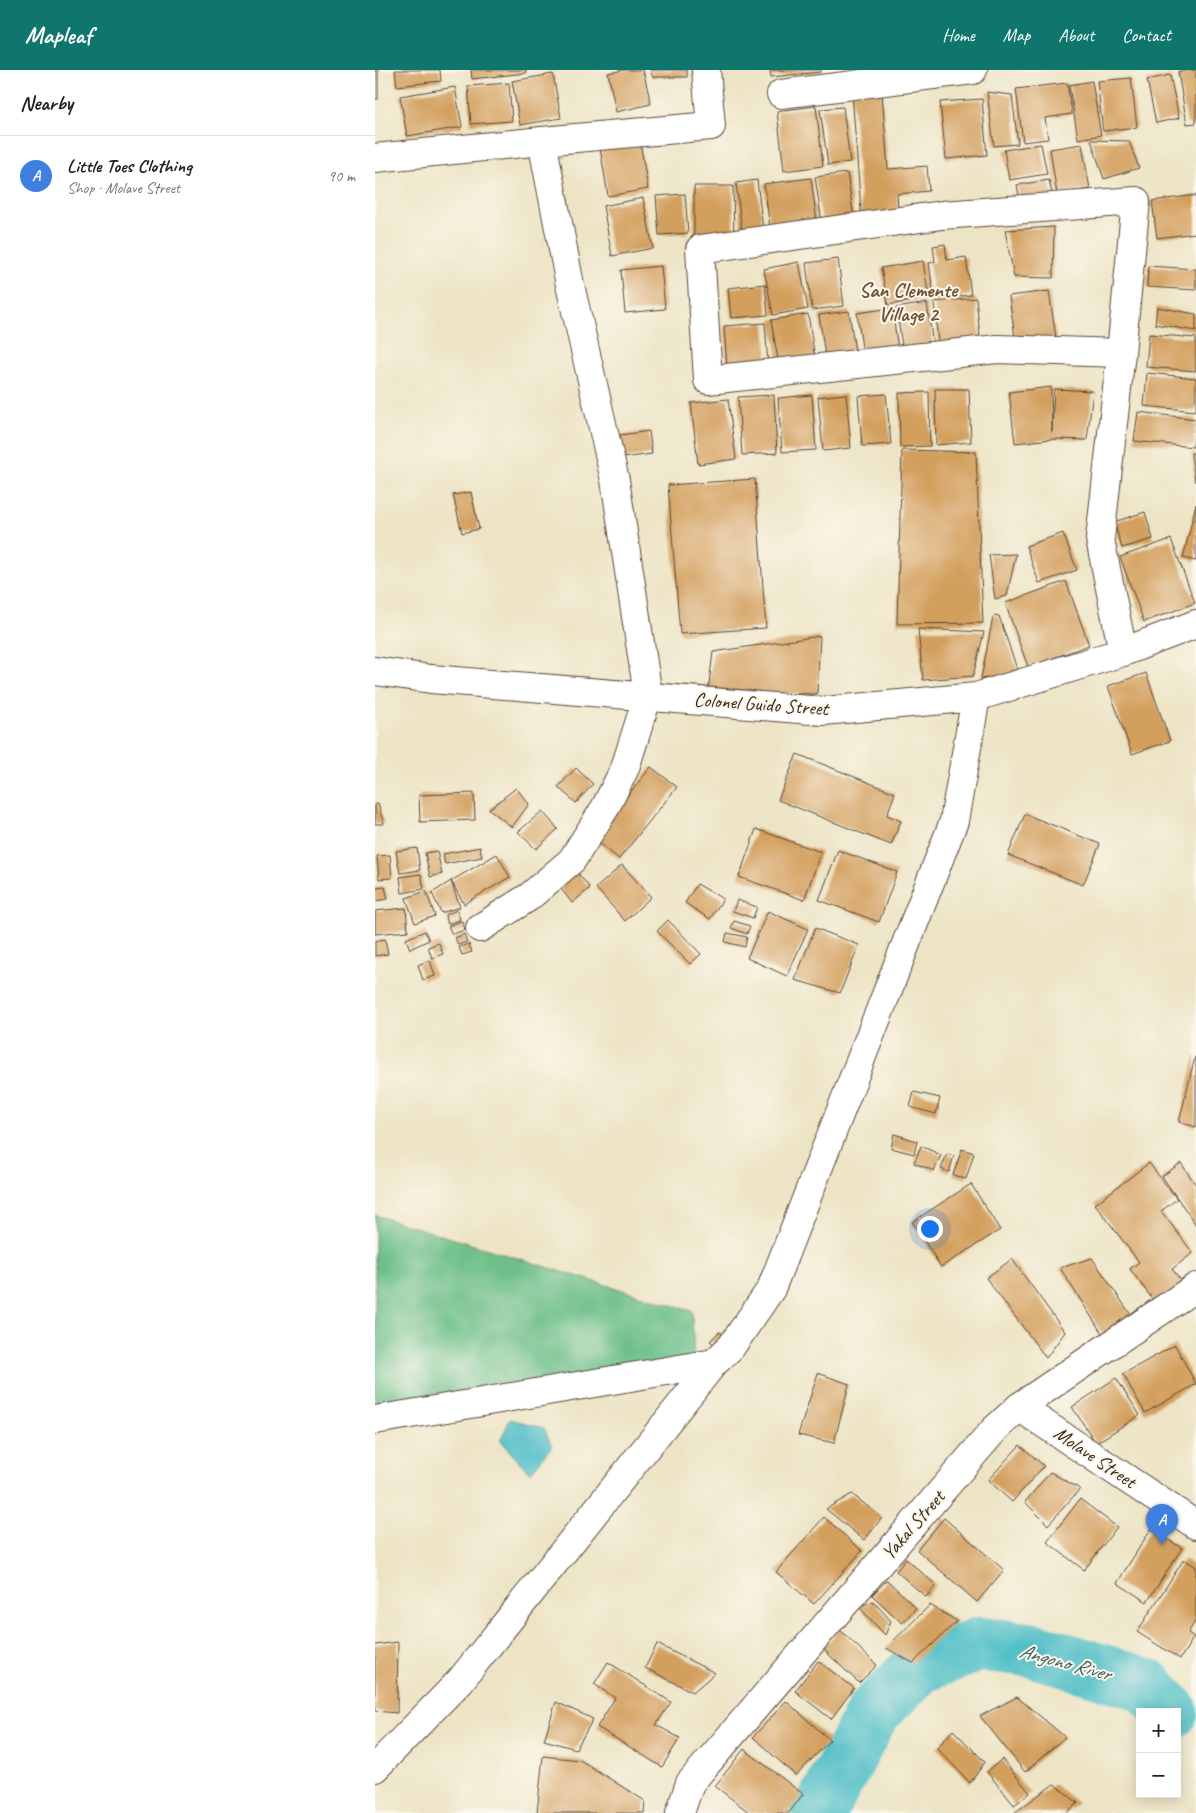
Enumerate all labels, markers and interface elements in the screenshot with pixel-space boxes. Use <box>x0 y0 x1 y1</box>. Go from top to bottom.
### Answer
text: Mapleaf <box>25 20 92 50</box>
text: Home <box>942 24 975 46</box>
text: Map <box>1003 24 1030 46</box>
text: About <box>1058 24 1094 46</box>
text: Contact <box>1122 24 1171 46</box>
text: Nearby <box>20 90 73 116</box>
text: Little Toes Clothing <box>67 154 192 178</box>
text: A <box>32 166 40 186</box>
text: 90 m <box>328 166 355 186</box>
text: Shop · Molave Street <box>67 178 180 198</box>
district label: San Clemente Village 2 <box>859 277 959 327</box>
street label: Colonel Guido Street <box>693 687 831 721</box>
your location <box>917 1216 943 1242</box>
street label: Molave Street <box>1049 1420 1143 1495</box>
street label: Yakal Street <box>876 1483 952 1565</box>
pin: A <box>1146 1504 1178 1545</box>
water label: Angono River <box>1017 1637 1117 1687</box>
map controls <box>1136 1708 1181 1798</box>
button: + <box>1136 1708 1181 1753</box>
button: − <box>1136 1753 1181 1798</box>

